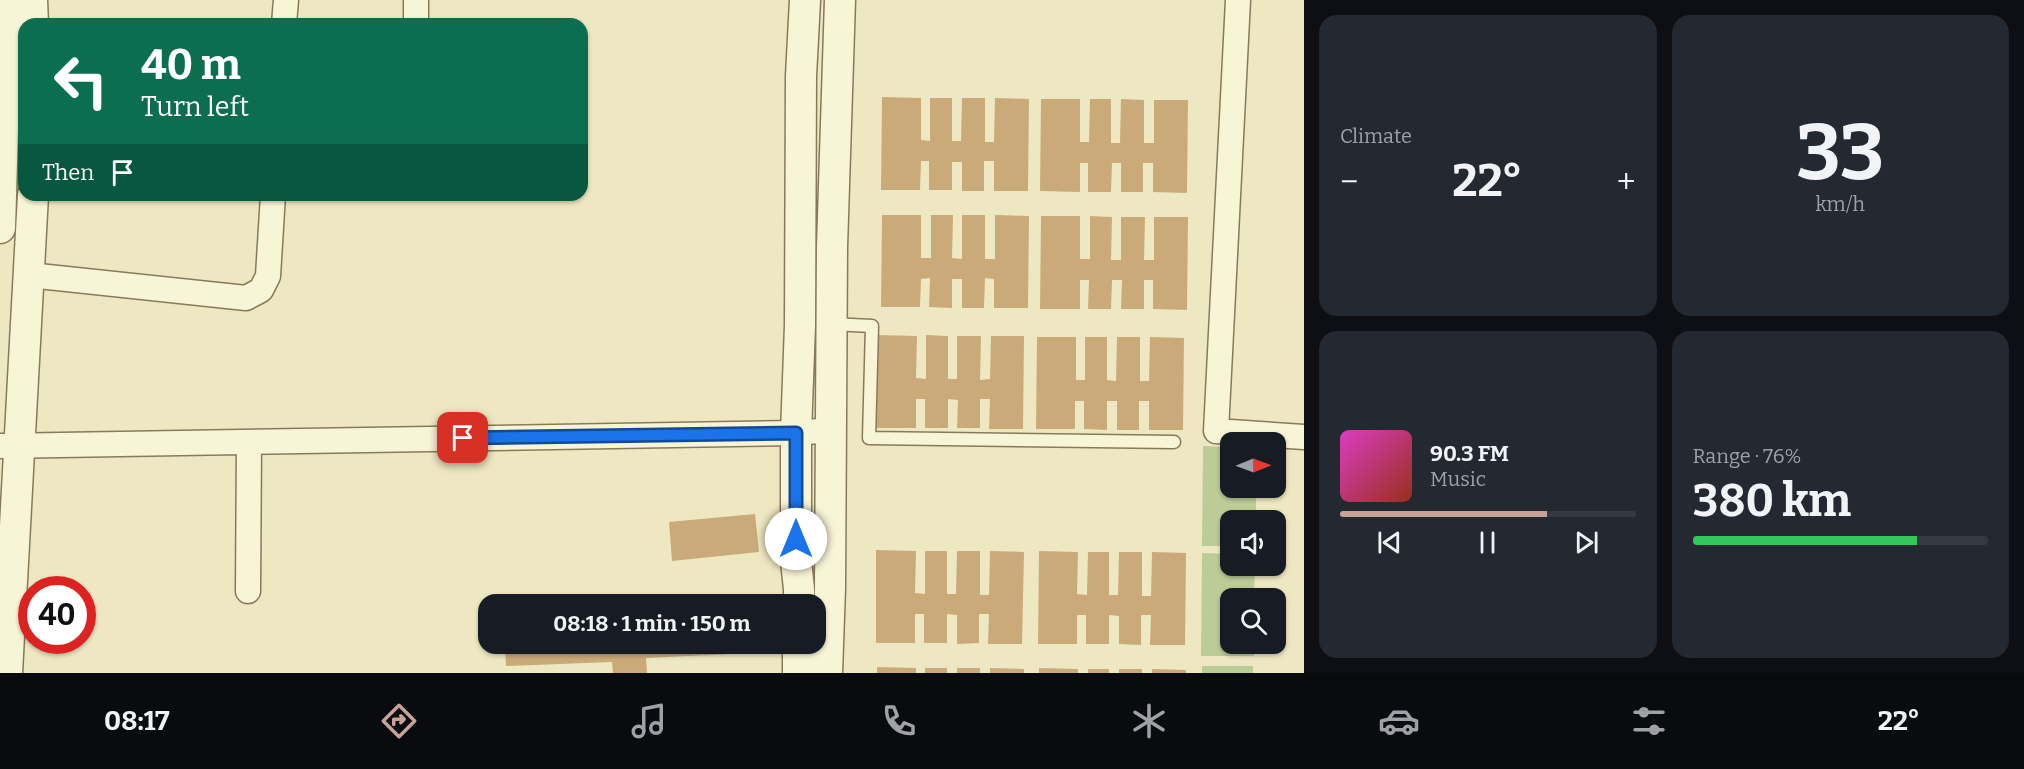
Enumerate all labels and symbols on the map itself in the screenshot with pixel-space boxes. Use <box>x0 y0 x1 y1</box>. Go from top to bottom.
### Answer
pin <box>437 412 488 463</box>
north arrow <box>1220 432 1286 498</box>
position arrow <box>764 507 828 571</box>
speed limit sign: 40 <box>18 576 96 654</box>

